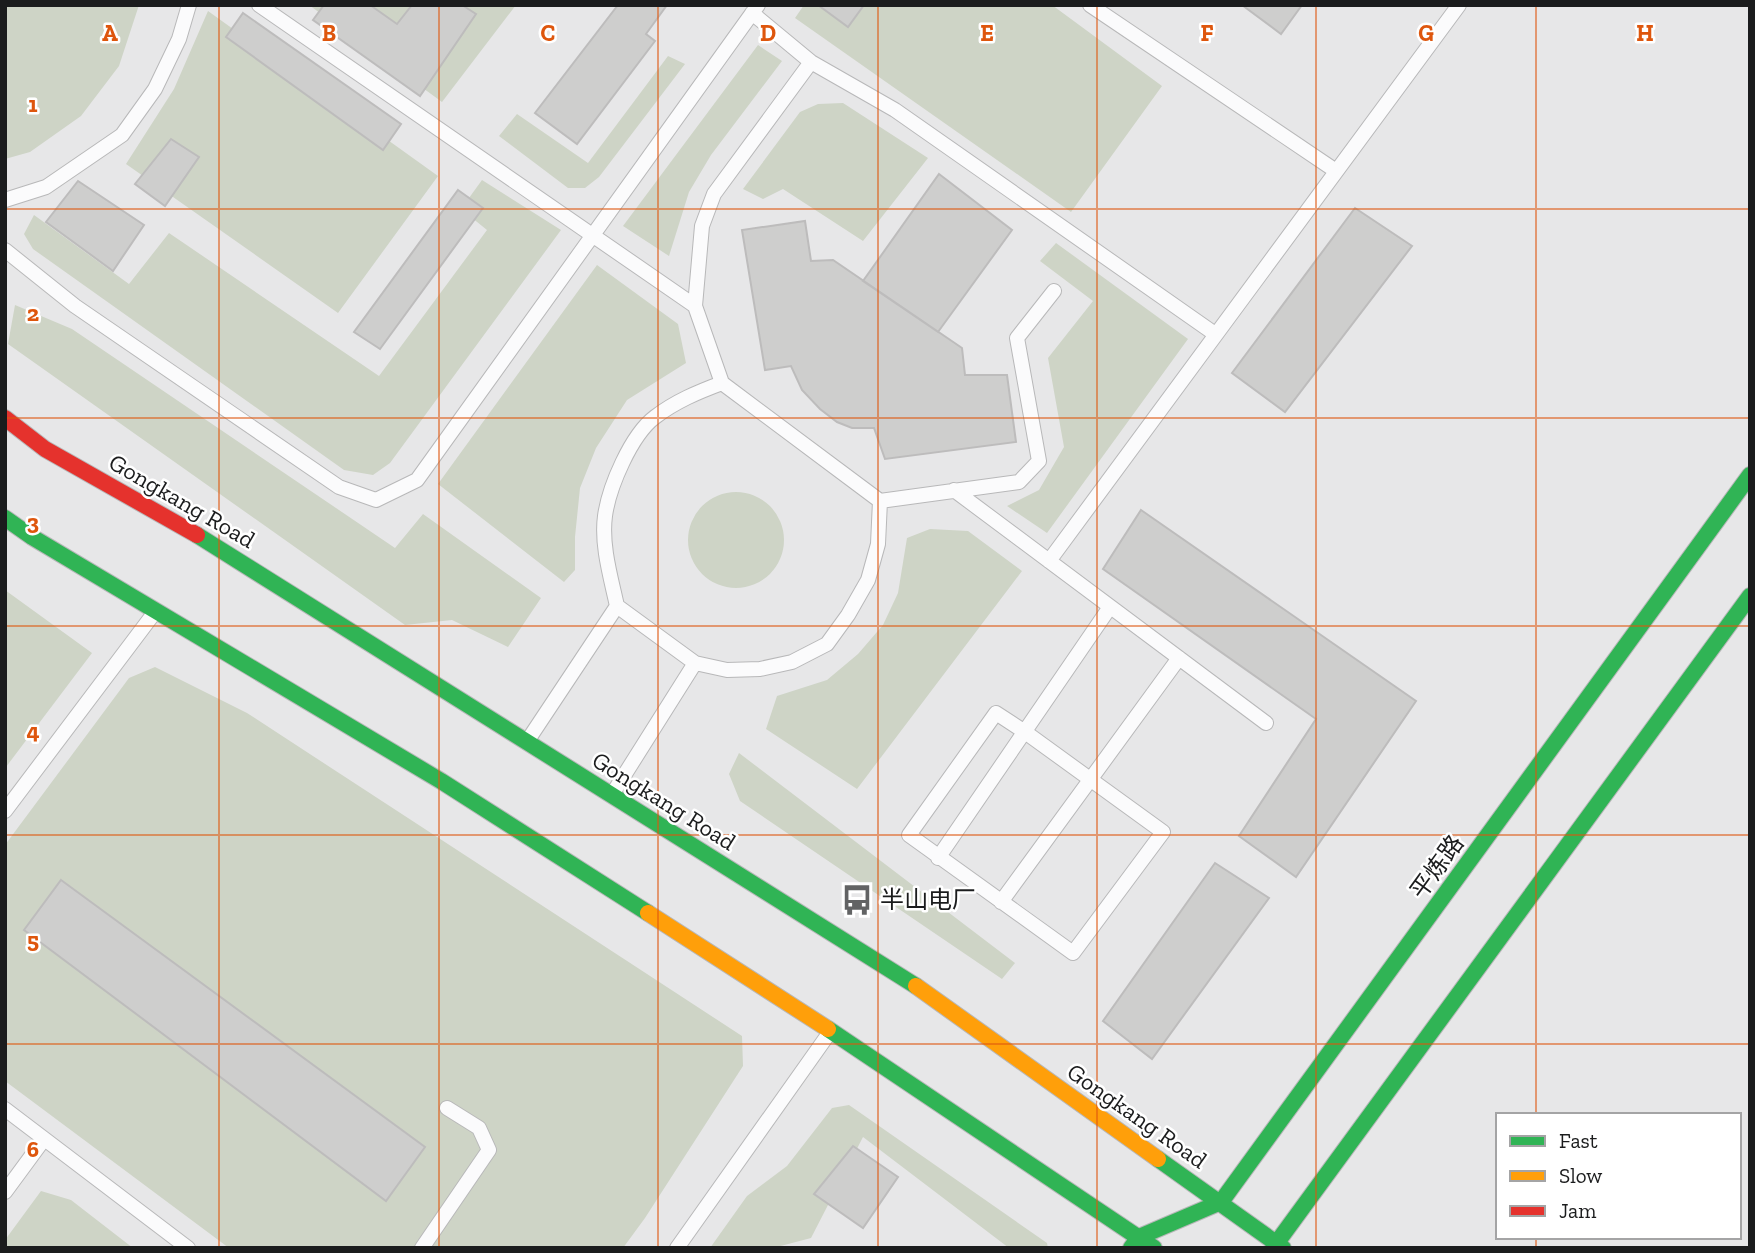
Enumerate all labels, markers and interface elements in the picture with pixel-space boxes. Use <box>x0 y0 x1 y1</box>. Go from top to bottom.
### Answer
text: A <box>102 19 118 47</box>
text: B <box>322 19 336 47</box>
text: C <box>541 19 555 47</box>
text: D <box>760 19 776 47</box>
text: E <box>980 19 994 47</box>
text: F <box>1200 19 1214 47</box>
text: G <box>1418 19 1434 47</box>
text: H <box>1636 19 1654 47</box>
text: 1 <box>28 90 38 118</box>
text: 2 <box>27 299 39 327</box>
street label: Gongkang Road <box>104 447 260 554</box>
text: 3 <box>27 508 39 536</box>
text: 4 <box>26 717 40 745</box>
street label: Gongkang Road <box>587 745 741 856</box>
street label: 平炼路 <box>1404 829 1469 904</box>
bus stop icon: 半山电厂 <box>840 883 874 917</box>
place label: 半山电厂 <box>880 885 976 914</box>
text: 5 <box>27 926 39 954</box>
street label: Gongkang Road <box>1062 1057 1213 1174</box>
legend <box>1496 1113 1741 1239</box>
text: Fast <box>1559 1128 1598 1153</box>
text: 6 <box>27 1135 39 1163</box>
text: Slow <box>1559 1163 1602 1188</box>
text: Jam <box>1559 1198 1596 1223</box>

